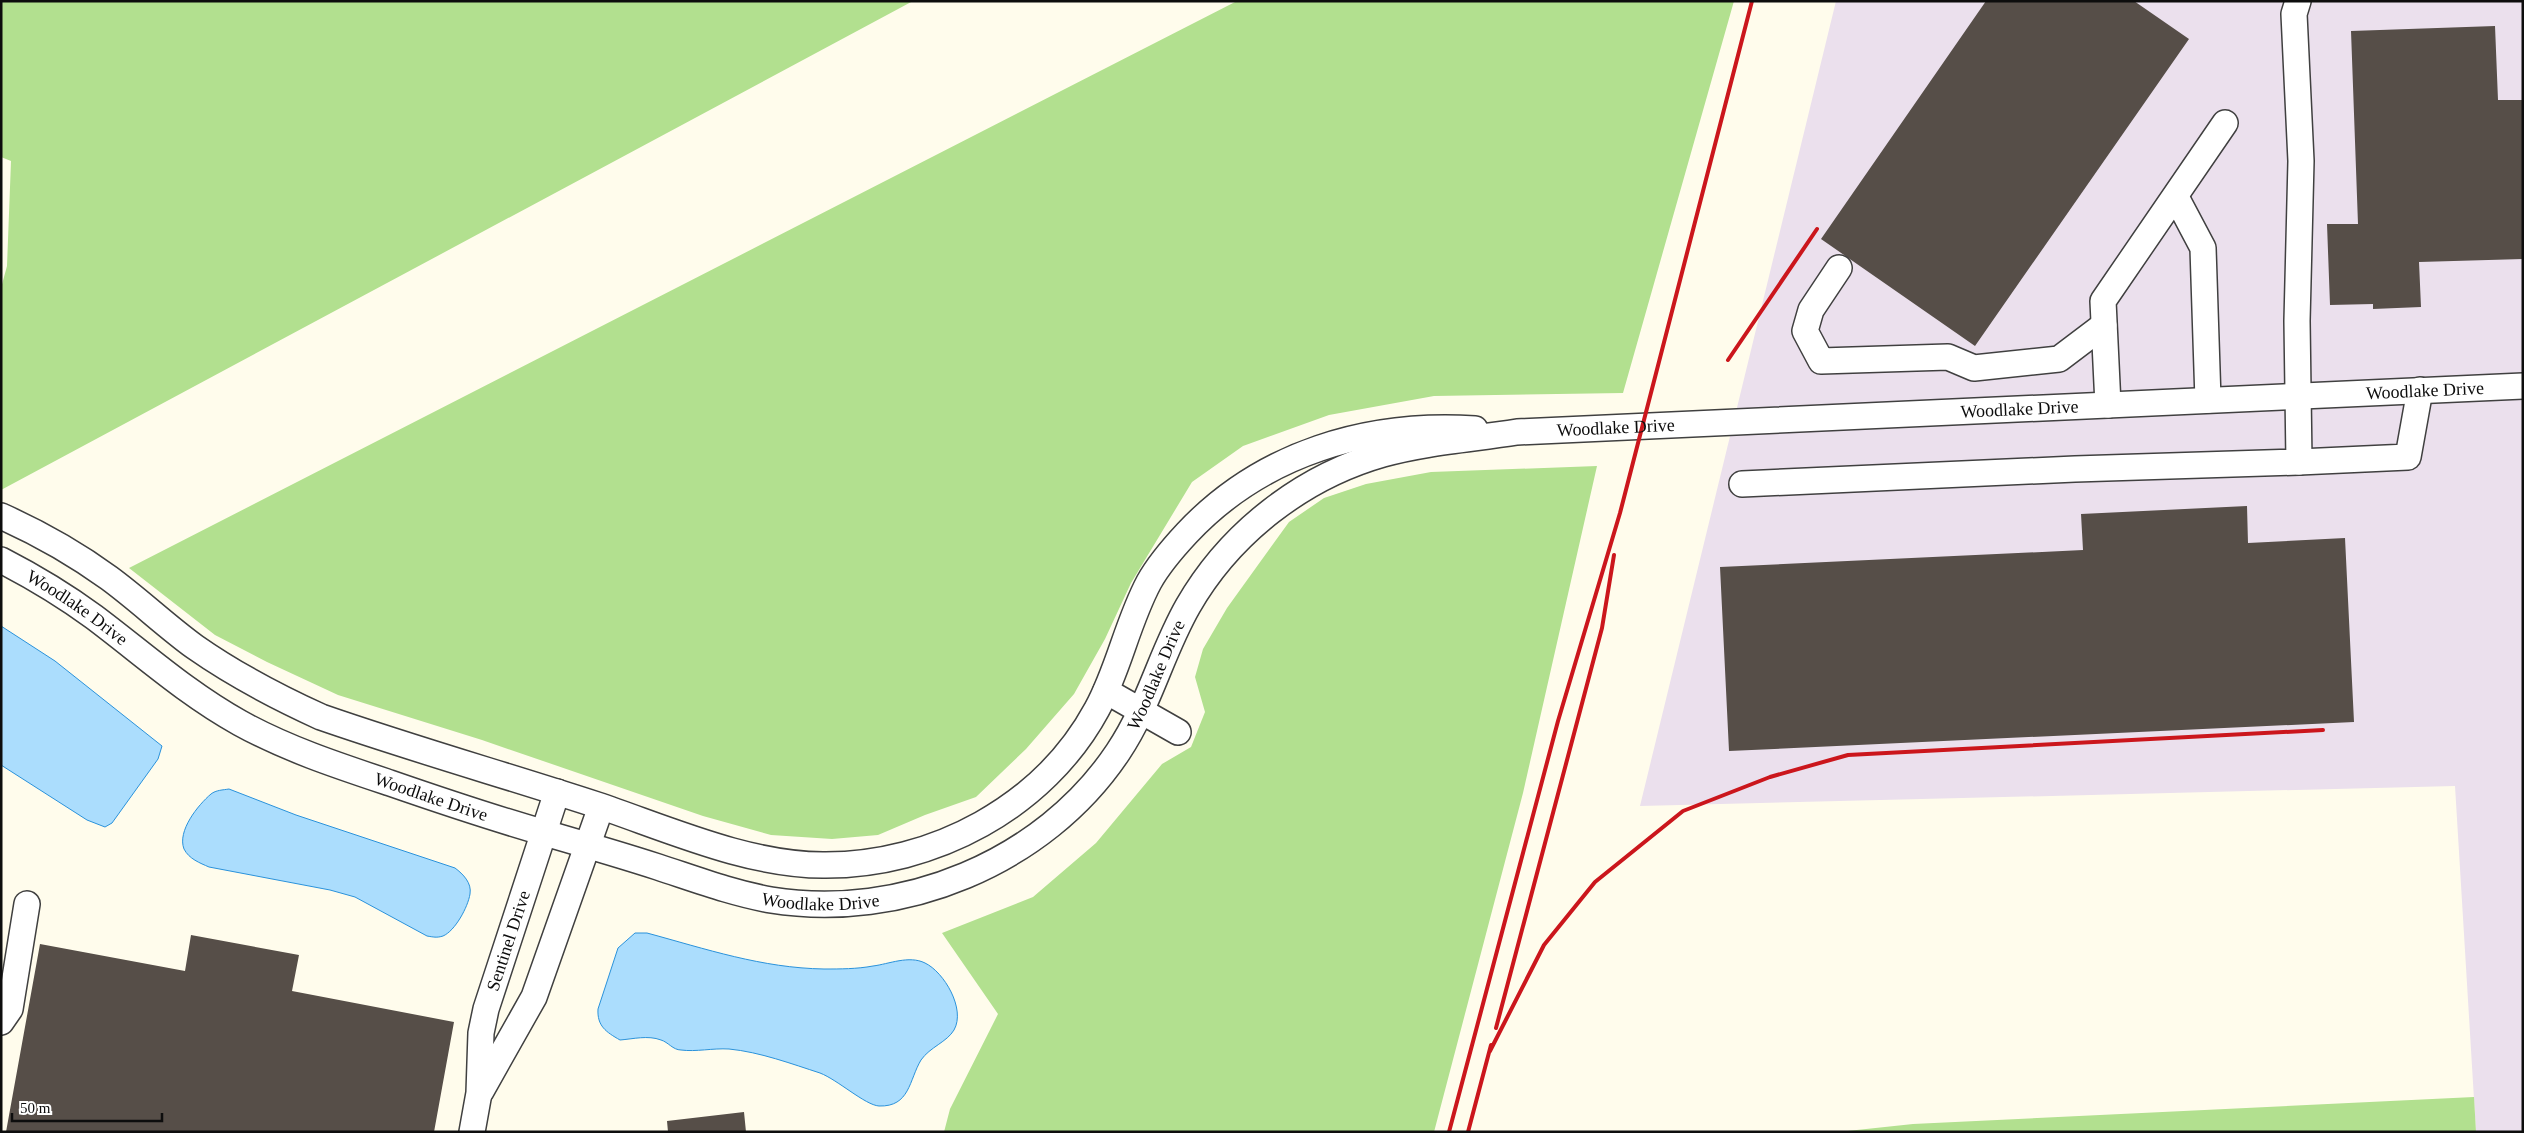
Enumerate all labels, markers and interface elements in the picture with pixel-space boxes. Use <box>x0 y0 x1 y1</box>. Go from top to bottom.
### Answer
street label: Woodlake Drive <box>2366 378 2484 403</box>
street label: Woodlake Drive <box>1960 396 2079 422</box>
street label: Woodlake Drive <box>1556 415 1675 440</box>
street label: Woodlake Drive <box>23 566 132 649</box>
street label: Woodlake Drive <box>1123 616 1189 733</box>
street label: Woodlake Drive <box>372 769 490 825</box>
street label: Sentinel Drive <box>483 888 534 994</box>
street label: Woodlake Drive <box>760 888 881 914</box>
scale bar <box>12 1090 162 1122</box>
text: 50 m <box>20 1100 51 1116</box>

